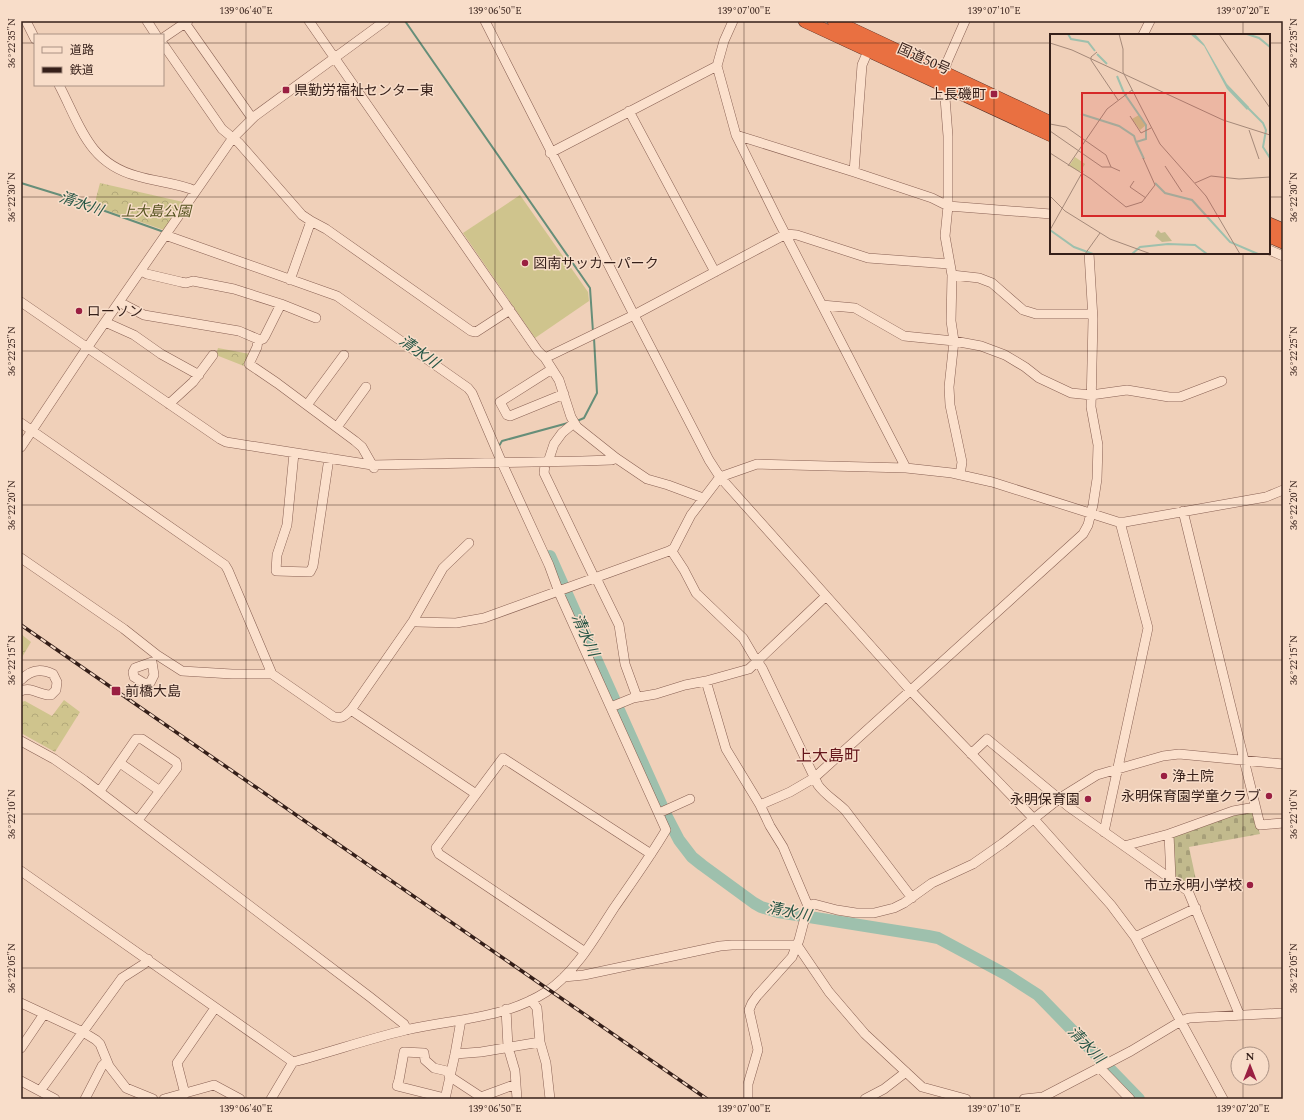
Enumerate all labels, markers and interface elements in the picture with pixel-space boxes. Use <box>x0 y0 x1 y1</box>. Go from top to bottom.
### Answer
text: 139°06'40"E <box>219 3 273 19</box>
text: 139°06'50"E <box>468 3 522 19</box>
text: 139°07'00"E <box>717 3 771 19</box>
text: 139°07'10"E <box>967 3 1021 19</box>
text: 139°07'20"E <box>1216 3 1270 19</box>
text: 36°22'35"N <box>4 18 20 68</box>
text: 36°22'35"N <box>1286 18 1302 68</box>
legend <box>34 34 164 86</box>
inset map <box>1050 34 1270 254</box>
street label: 国道50号 <box>894 38 954 80</box>
text: 道路 <box>70 41 94 60</box>
text: 鉄道 <box>70 61 94 80</box>
place label: 県勤労福祉センター東 <box>294 80 434 101</box>
place label: 上長磯町 <box>930 84 986 105</box>
marker: 県勤労福祉センター東 <box>281 85 291 95</box>
marker: 上長磯町 <box>989 89 999 99</box>
text: 36°22'30"N <box>4 172 20 222</box>
text: 36°22'30"N <box>1286 172 1302 222</box>
water label: 清水川 <box>56 186 108 223</box>
park label: 上大島公園 <box>121 201 193 222</box>
place label: 図南サッカーパーク <box>533 253 659 274</box>
marker: 図南サッカーパーク <box>520 258 530 268</box>
place label: ローソン <box>87 301 143 322</box>
marker: ローソン <box>74 306 84 316</box>
text: 36°22'25"N <box>4 326 20 376</box>
text: 36°22'25"N <box>1286 326 1302 376</box>
water label: 清水川 <box>394 330 446 375</box>
text: 36°22'20"N <box>4 480 20 530</box>
text: 36°22'20"N <box>1286 480 1302 530</box>
water label: 清水川 <box>565 610 605 662</box>
text: 36°22'15"N <box>4 635 20 685</box>
text: 36°22'15"N <box>1286 635 1302 685</box>
place label: 前橋大島 <box>125 681 181 702</box>
marker: 前橋大島 <box>110 685 122 697</box>
district label: 上大島町 <box>796 744 860 768</box>
place label: 浄土院 <box>1172 766 1214 787</box>
marker: 浄土院 <box>1159 771 1169 781</box>
place label: 永明保育園学童クラブ <box>1121 786 1261 807</box>
text: 36°22'10"N <box>4 789 20 839</box>
place label: 永明保育園 <box>1010 789 1080 810</box>
text: 36°22'10"N <box>1286 789 1302 839</box>
marker: 永明保育園学童クラブ <box>1264 791 1274 801</box>
marker: 永明保育園 <box>1083 794 1093 804</box>
place label: 市立永明小学校 <box>1144 875 1242 896</box>
marker: 市立永明小学校 <box>1245 880 1255 890</box>
water label: 清水川 <box>765 896 815 928</box>
text: 36°22'05"N <box>4 943 20 993</box>
text: 36°22'05"N <box>1286 943 1302 993</box>
water label: 清水川 <box>1062 1021 1111 1071</box>
north arrow <box>1230 1046 1270 1086</box>
text: N <box>1246 1048 1255 1065</box>
text: 139°06'40"E <box>219 1101 273 1117</box>
text: 139°06'50"E <box>468 1101 522 1117</box>
text: 139°07'00"E <box>717 1101 771 1117</box>
text: 139°07'10"E <box>967 1101 1021 1117</box>
text: 139°07'20"E <box>1216 1101 1270 1117</box>

